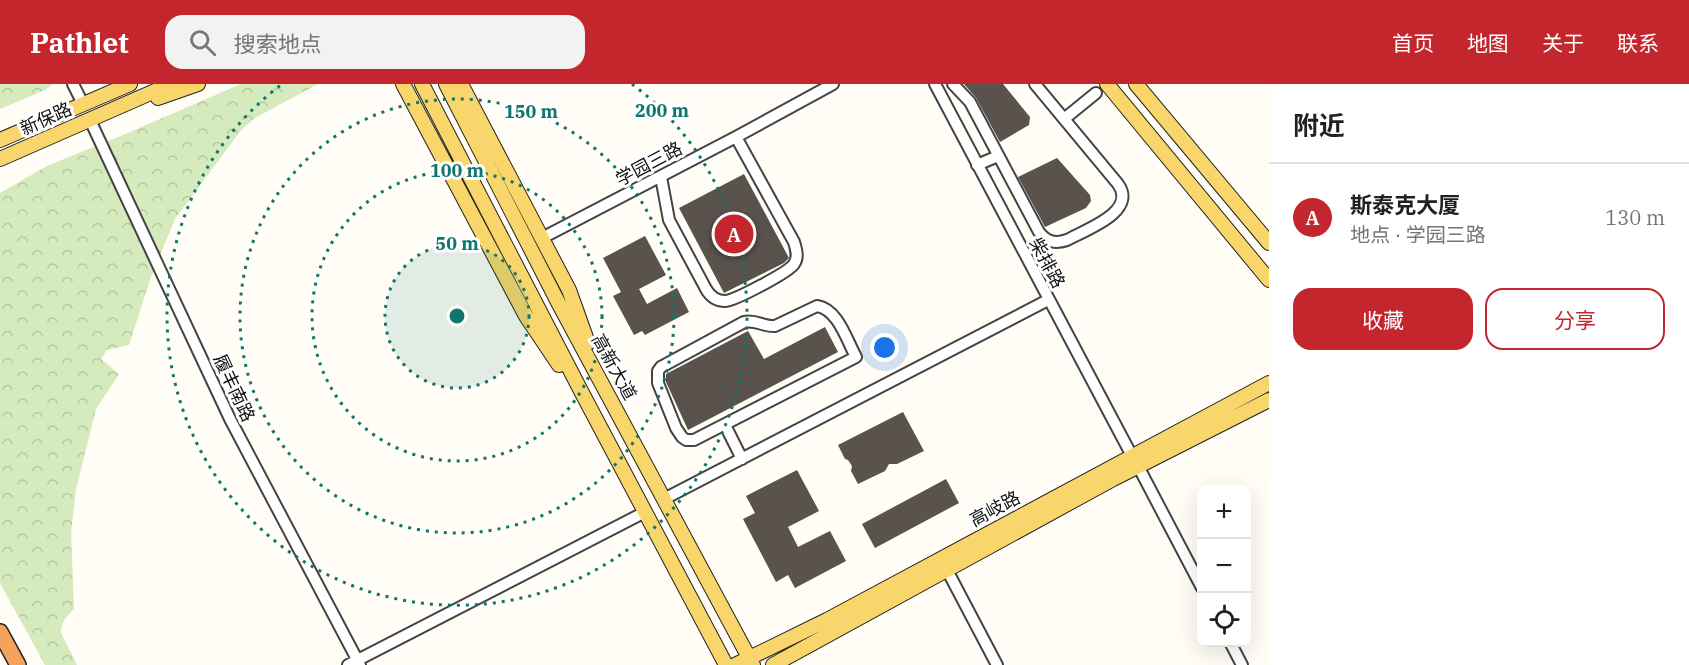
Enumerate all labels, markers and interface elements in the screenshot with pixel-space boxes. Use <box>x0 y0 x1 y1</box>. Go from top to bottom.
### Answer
search box <box>165 15 585 69</box>
text: Pathlet <box>30 24 129 61</box>
icon: search <box>186 26 219 59</box>
text: 搜索地点 <box>234 29 322 58</box>
text: 首页 <box>1392 29 1434 57</box>
text: 地图 <box>1467 29 1509 57</box>
text: 关于 <box>1542 29 1584 57</box>
text: 联系 <box>1617 29 1659 57</box>
street label: 新保路 <box>16 97 75 140</box>
text: 200 m <box>635 99 690 122</box>
text: 150 m <box>504 100 559 123</box>
text: 附近 <box>1293 108 1345 142</box>
street label: 学园三路 <box>612 137 686 191</box>
text: 100 m <box>430 159 485 182</box>
text: 斯泰克大厦 <box>1350 190 1460 219</box>
text: A <box>1306 204 1319 231</box>
text: 130 m <box>1605 204 1665 231</box>
pin: A <box>714 212 754 256</box>
text: 地点 · 学园三路 <box>1350 221 1486 248</box>
text: 50 m <box>435 232 479 255</box>
street label: 柴排路 <box>1025 234 1070 292</box>
button: 收藏 <box>1293 288 1473 350</box>
button: 分享 <box>1485 288 1665 350</box>
centre of rings <box>447 306 467 326</box>
street label: 高新大道 <box>587 330 642 404</box>
your location <box>870 333 899 362</box>
street label: 履丰南路 <box>209 350 260 425</box>
map controls <box>1197 485 1251 647</box>
button: + <box>1197 485 1251 539</box>
street label: 高岐路 <box>966 486 1024 531</box>
button: − <box>1197 539 1251 593</box>
button: locate <box>1197 593 1251 647</box>

